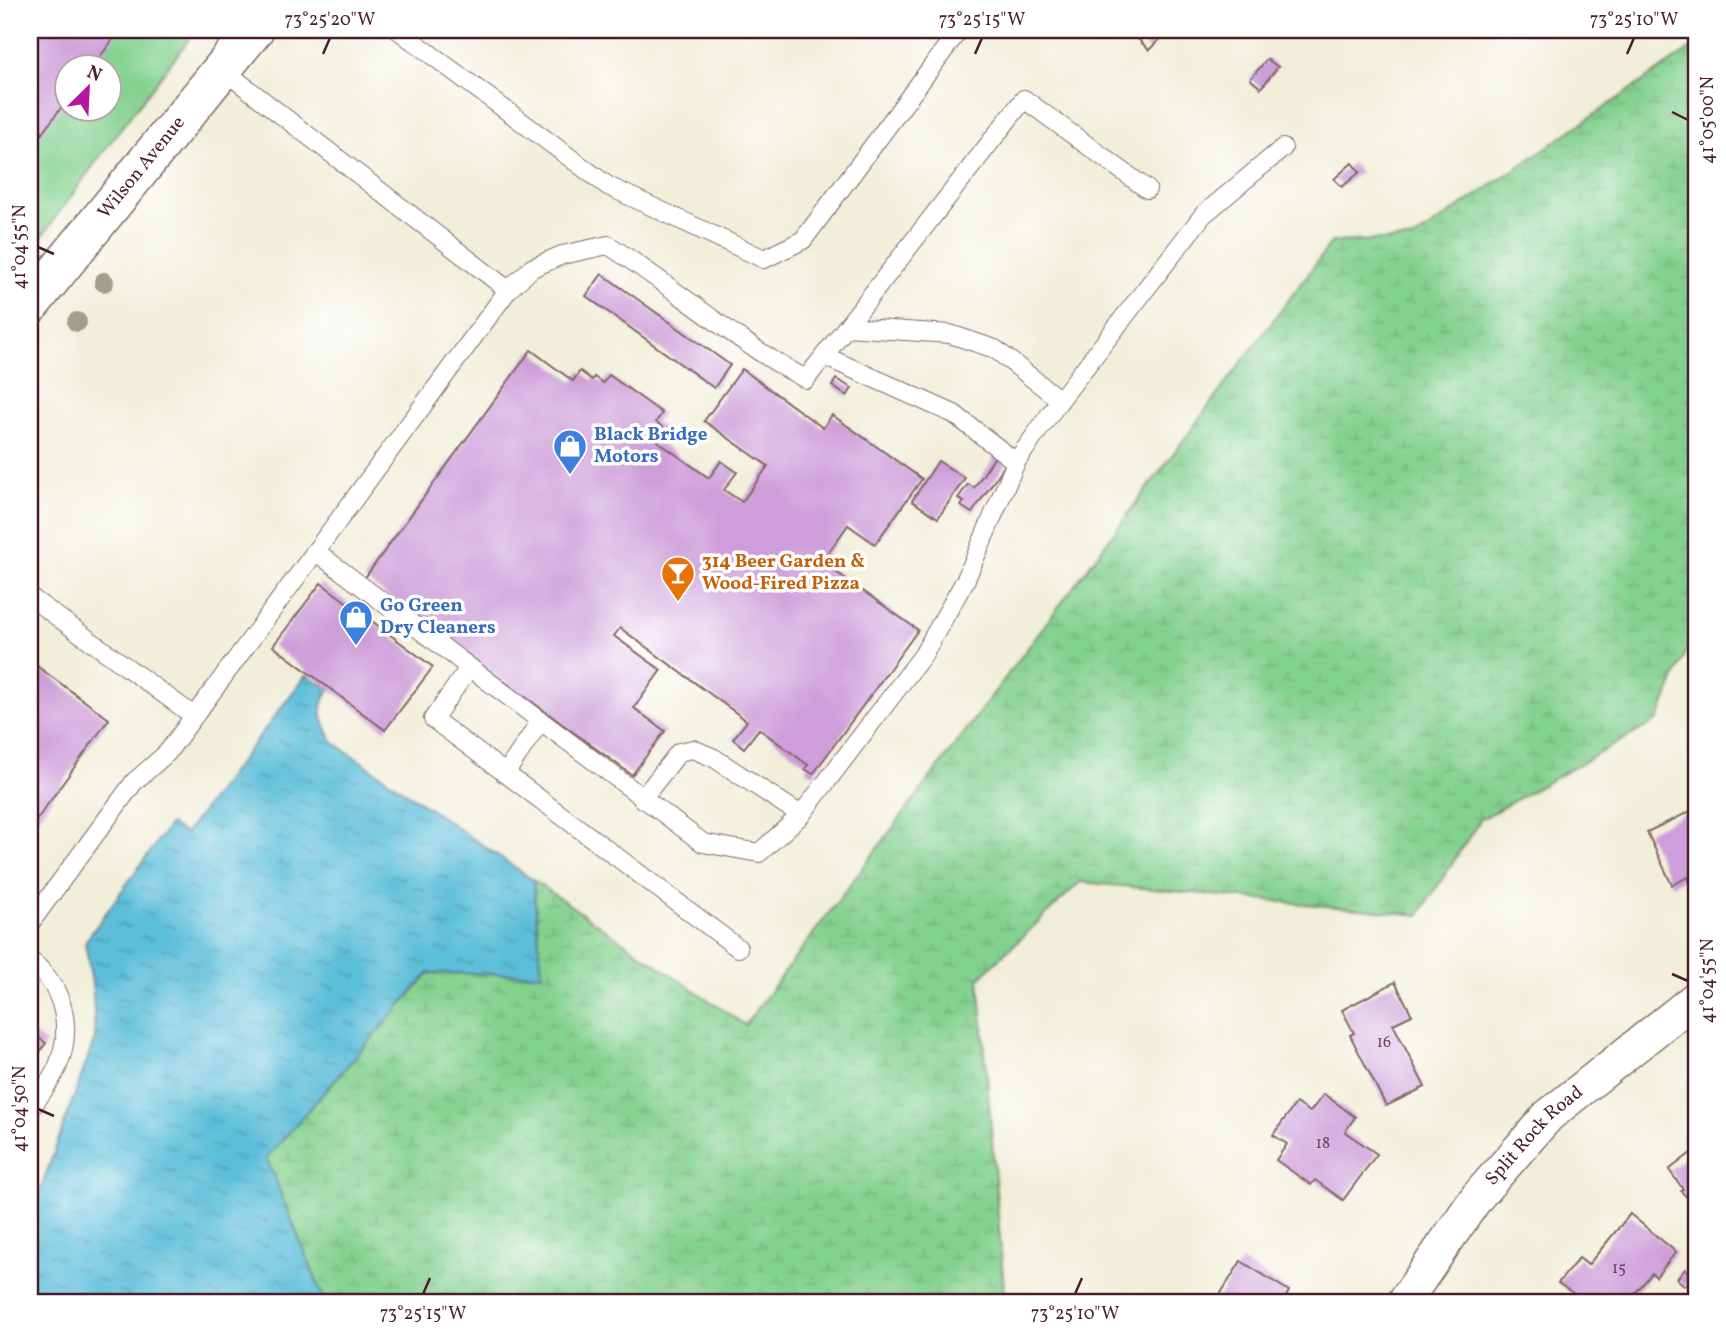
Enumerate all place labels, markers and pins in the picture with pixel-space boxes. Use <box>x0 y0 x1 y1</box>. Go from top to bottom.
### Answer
place label: Black Bridge Motors <box>594 422 708 470</box>
shop icon: Black Bridge Motors <box>551 427 589 476</box>
place label: 314 Beer Garden & Wood-Fired Pizza <box>702 549 865 597</box>
bar icon: 314 Beer Garden & Wood-Fired Pizza <box>659 554 697 603</box>
place label: Go Green Dry Cleaners <box>380 593 496 641</box>
shop icon: Go Green Dry Cleaners <box>337 598 375 647</box>

